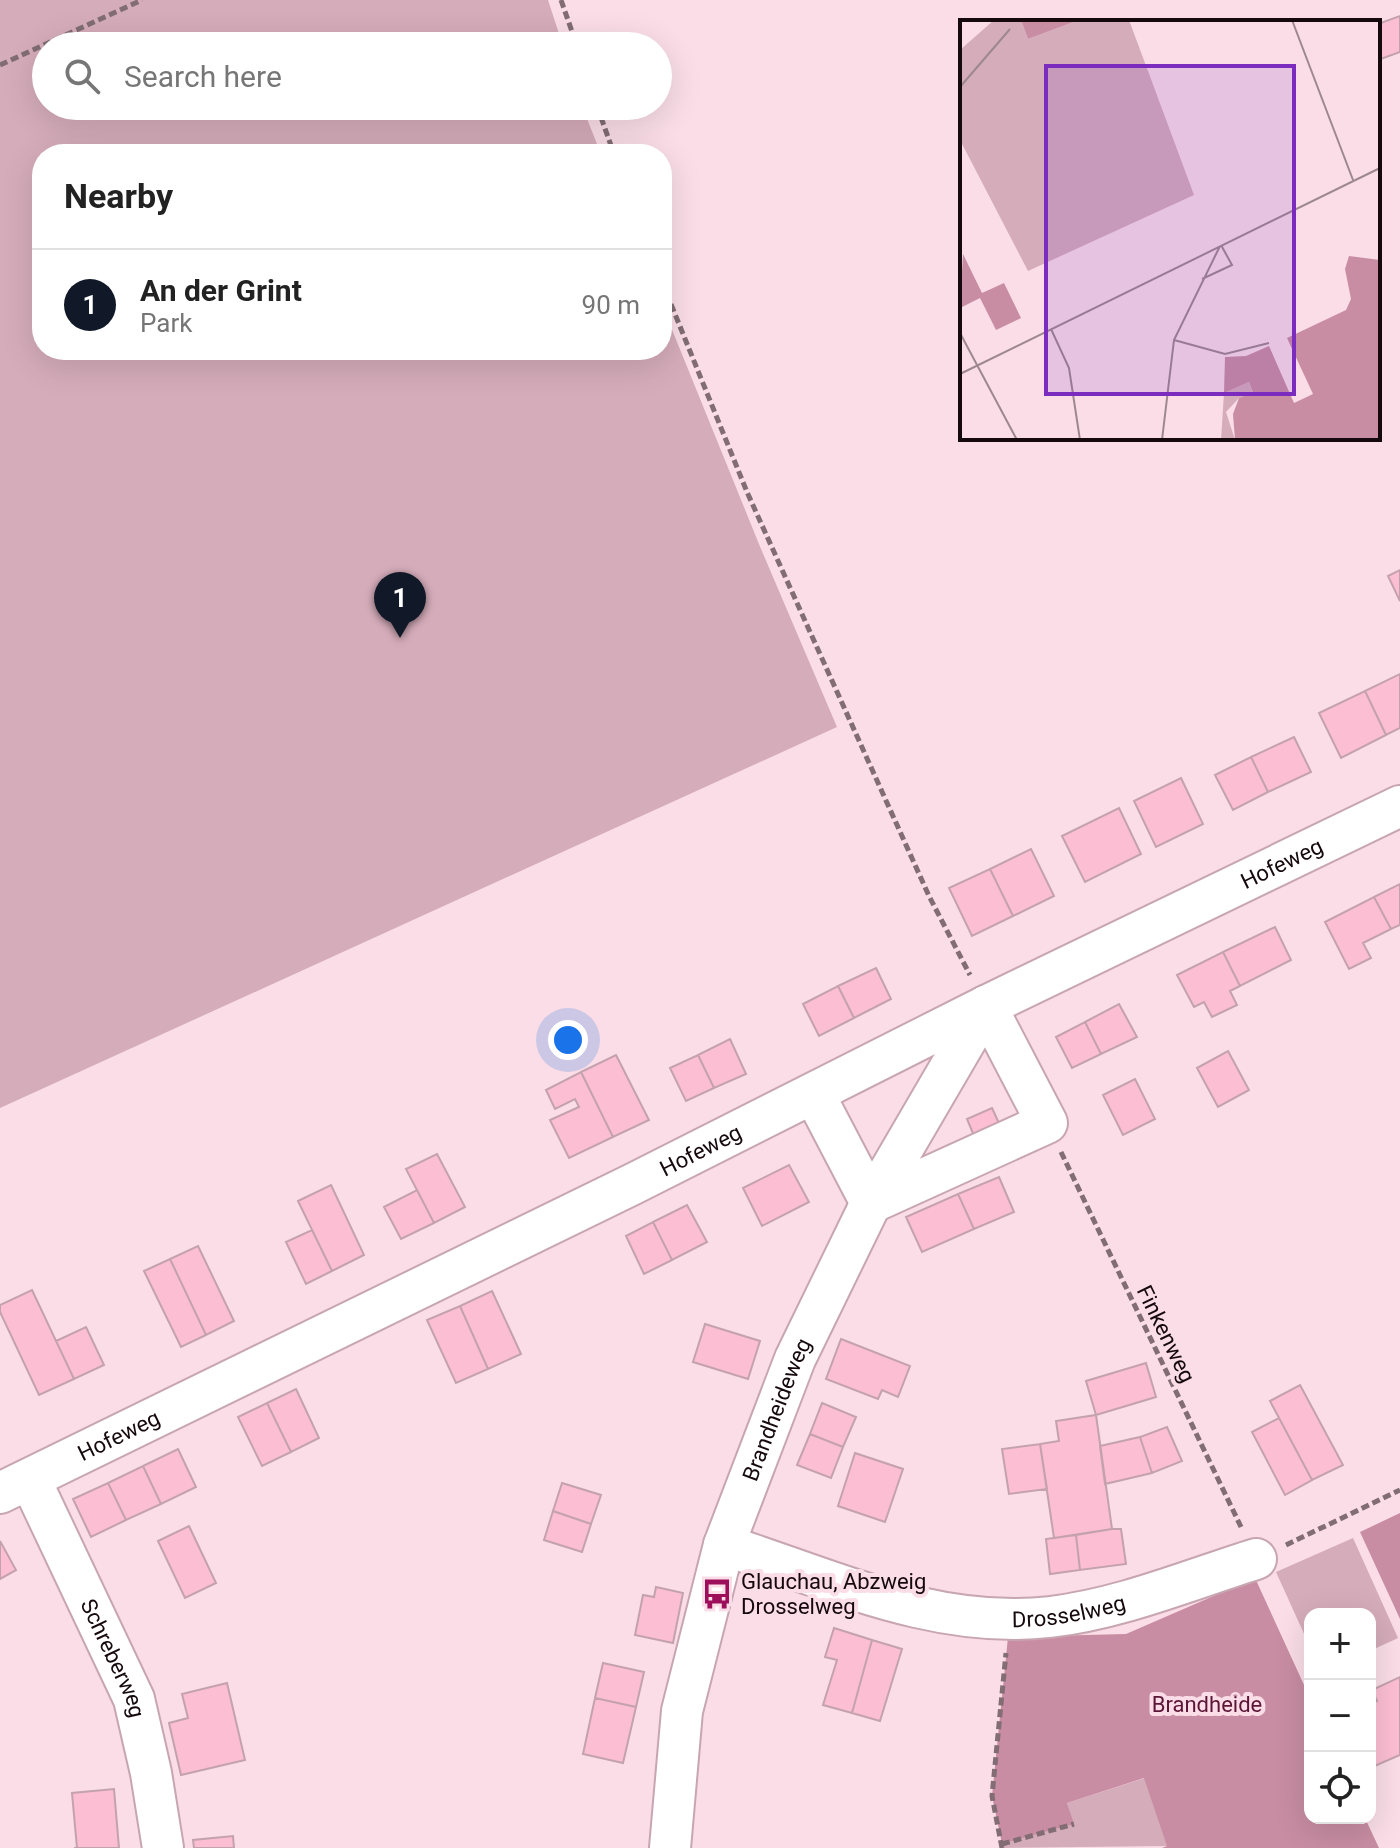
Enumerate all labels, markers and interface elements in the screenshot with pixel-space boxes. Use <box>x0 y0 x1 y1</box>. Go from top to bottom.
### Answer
inset map <box>960 20 1380 440</box>
search box <box>32 32 672 120</box>
icon: search <box>60 54 104 98</box>
text: Search here <box>124 59 282 94</box>
text: Nearby <box>64 176 173 216</box>
text: An der Grint <box>140 273 302 308</box>
text: 1 <box>83 290 97 320</box>
text: 90 m <box>582 290 640 320</box>
text: Park <box>140 308 192 338</box>
pin: 1 <box>374 572 426 638</box>
street label: Hofeweg <box>1237 833 1327 894</box>
your location <box>548 1020 588 1060</box>
street label: Hofeweg <box>656 1119 745 1181</box>
street label: Finkenweg <box>1132 1281 1200 1387</box>
street label: Brandheideweg <box>737 1334 816 1484</box>
street label: Hofeweg <box>74 1405 164 1466</box>
place label: Glauchau, Abzweig Drosselweg <box>741 1569 926 1619</box>
bus stop icon: Glauchau, Abzweig Drosselweg <box>700 1577 734 1611</box>
street label: Drosselweg <box>1012 1590 1128 1632</box>
street label: Schreberweg <box>76 1595 150 1720</box>
map controls <box>1304 1608 1376 1824</box>
button: + <box>1304 1608 1376 1680</box>
button: − <box>1304 1680 1376 1752</box>
park label: Brandheide <box>1152 1692 1262 1717</box>
button: locate <box>1304 1752 1376 1824</box>

